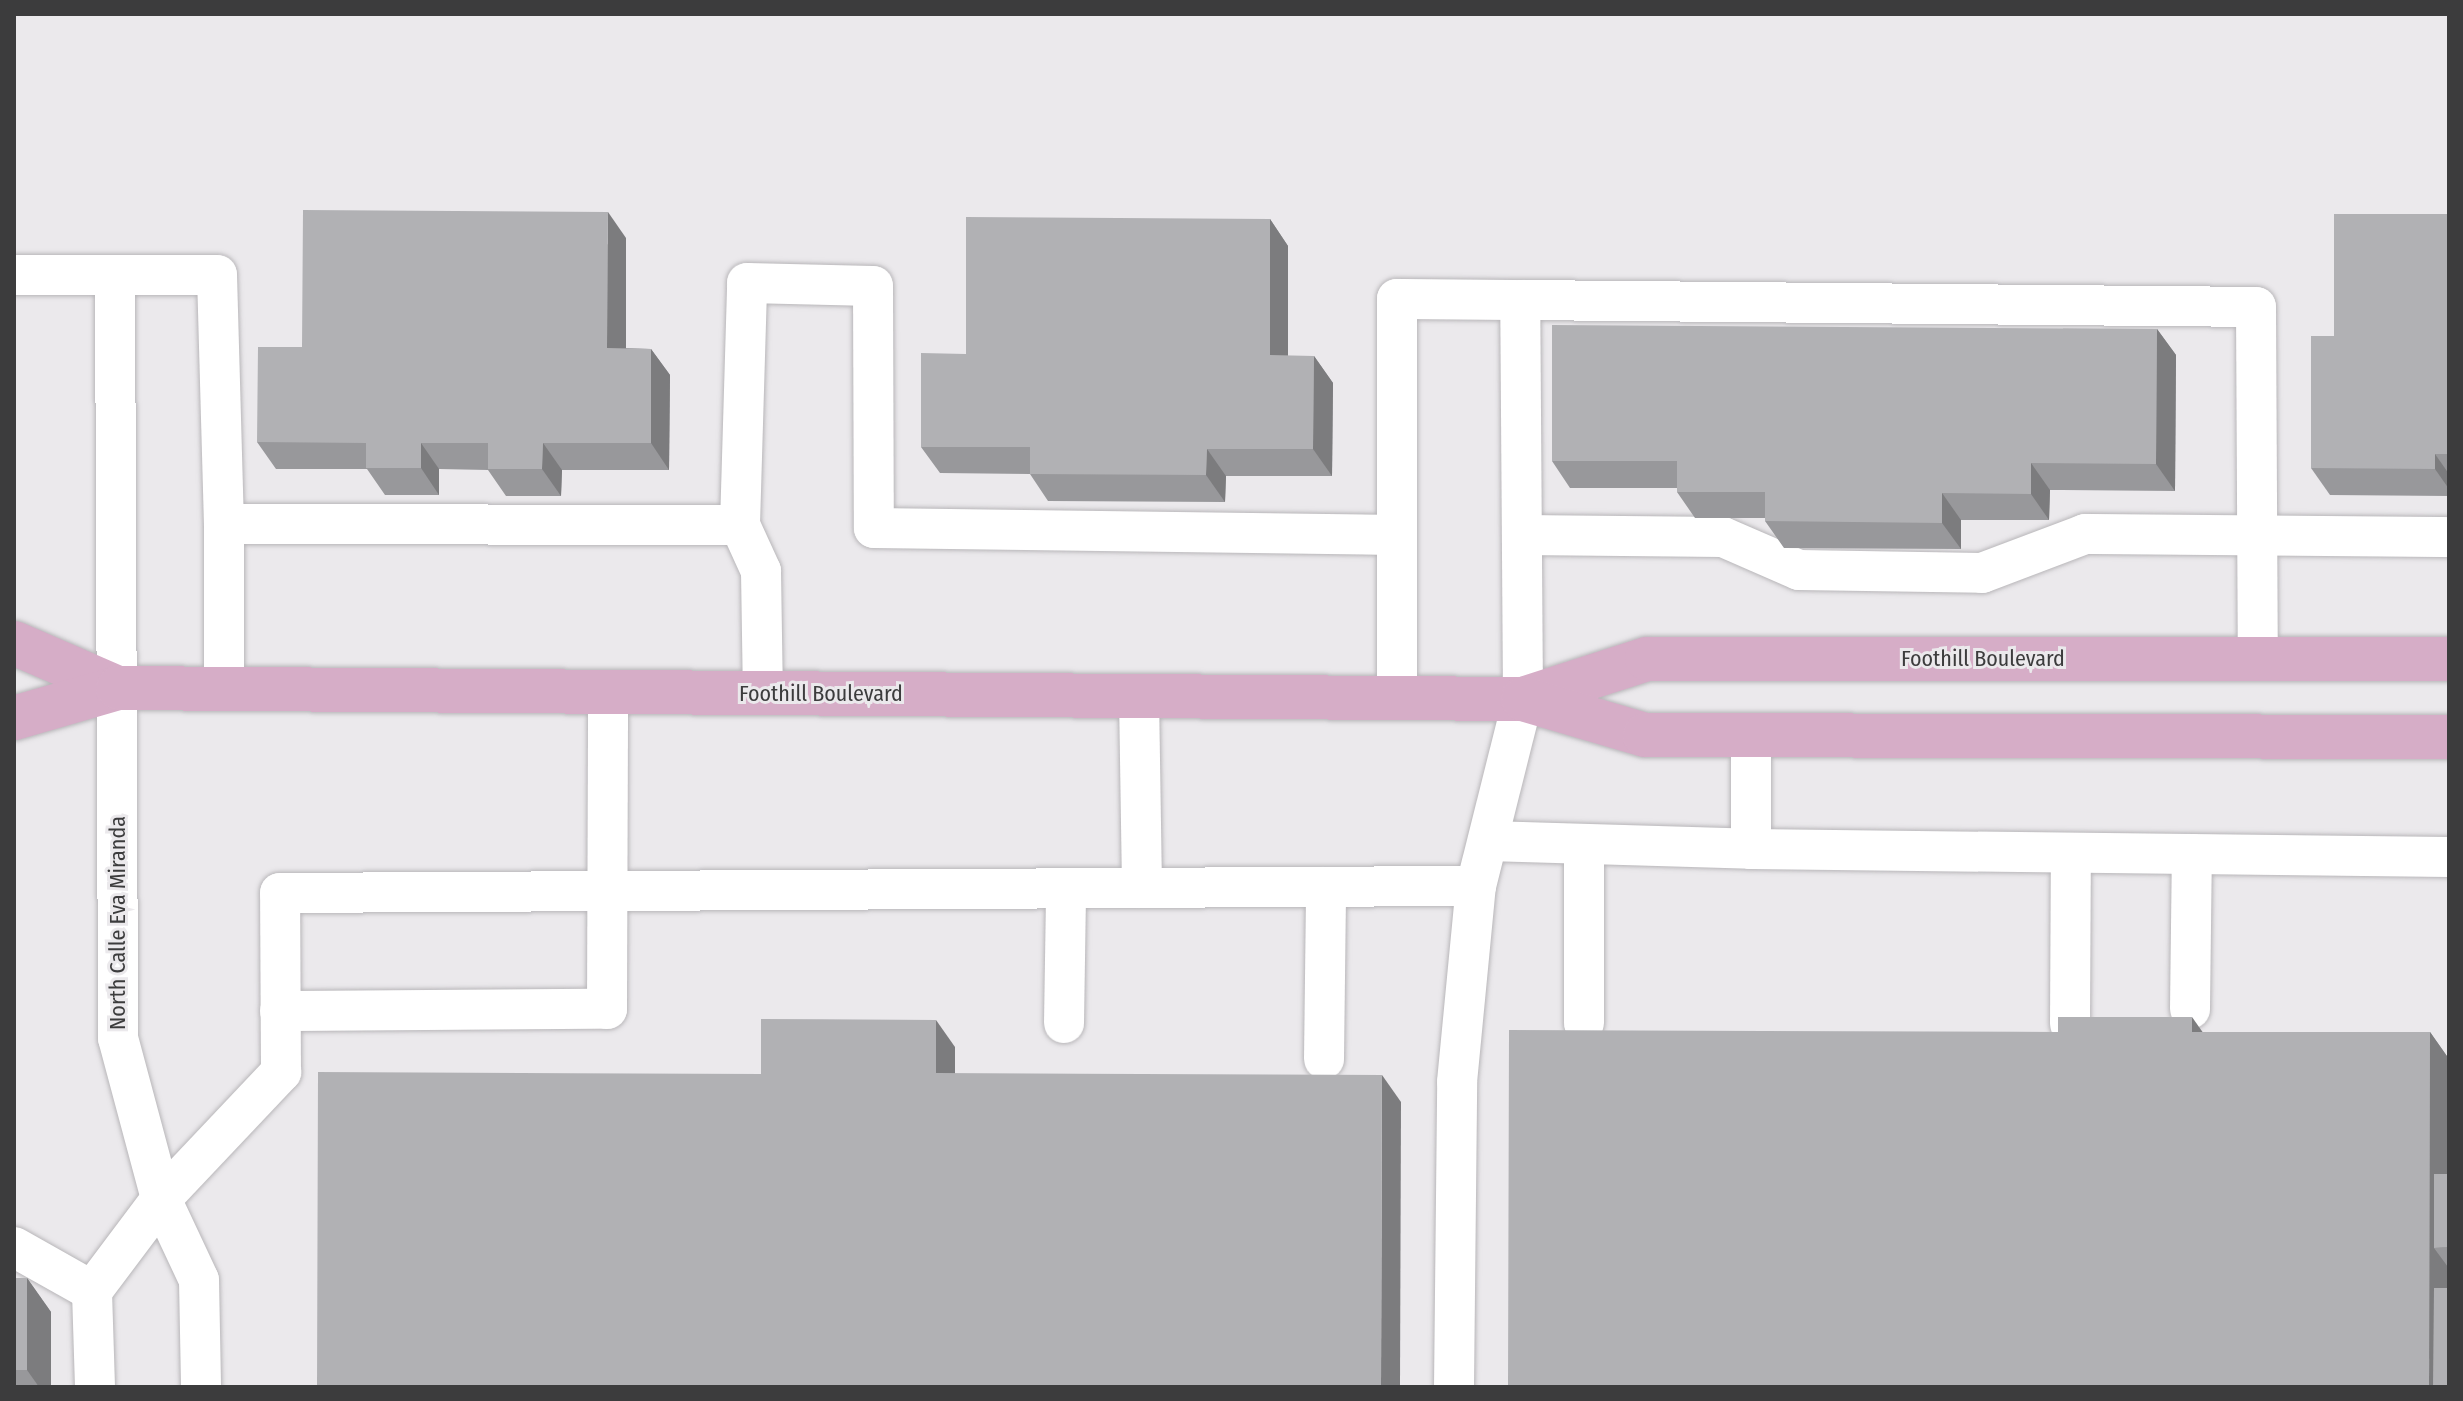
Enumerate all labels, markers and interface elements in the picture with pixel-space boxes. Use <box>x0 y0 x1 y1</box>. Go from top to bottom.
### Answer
street label: Foothill Boulevard <box>1901 646 2065 672</box>
street label: Foothill Boulevard <box>739 681 903 707</box>
street label: North Calle Eva Miranda <box>105 816 131 1030</box>

